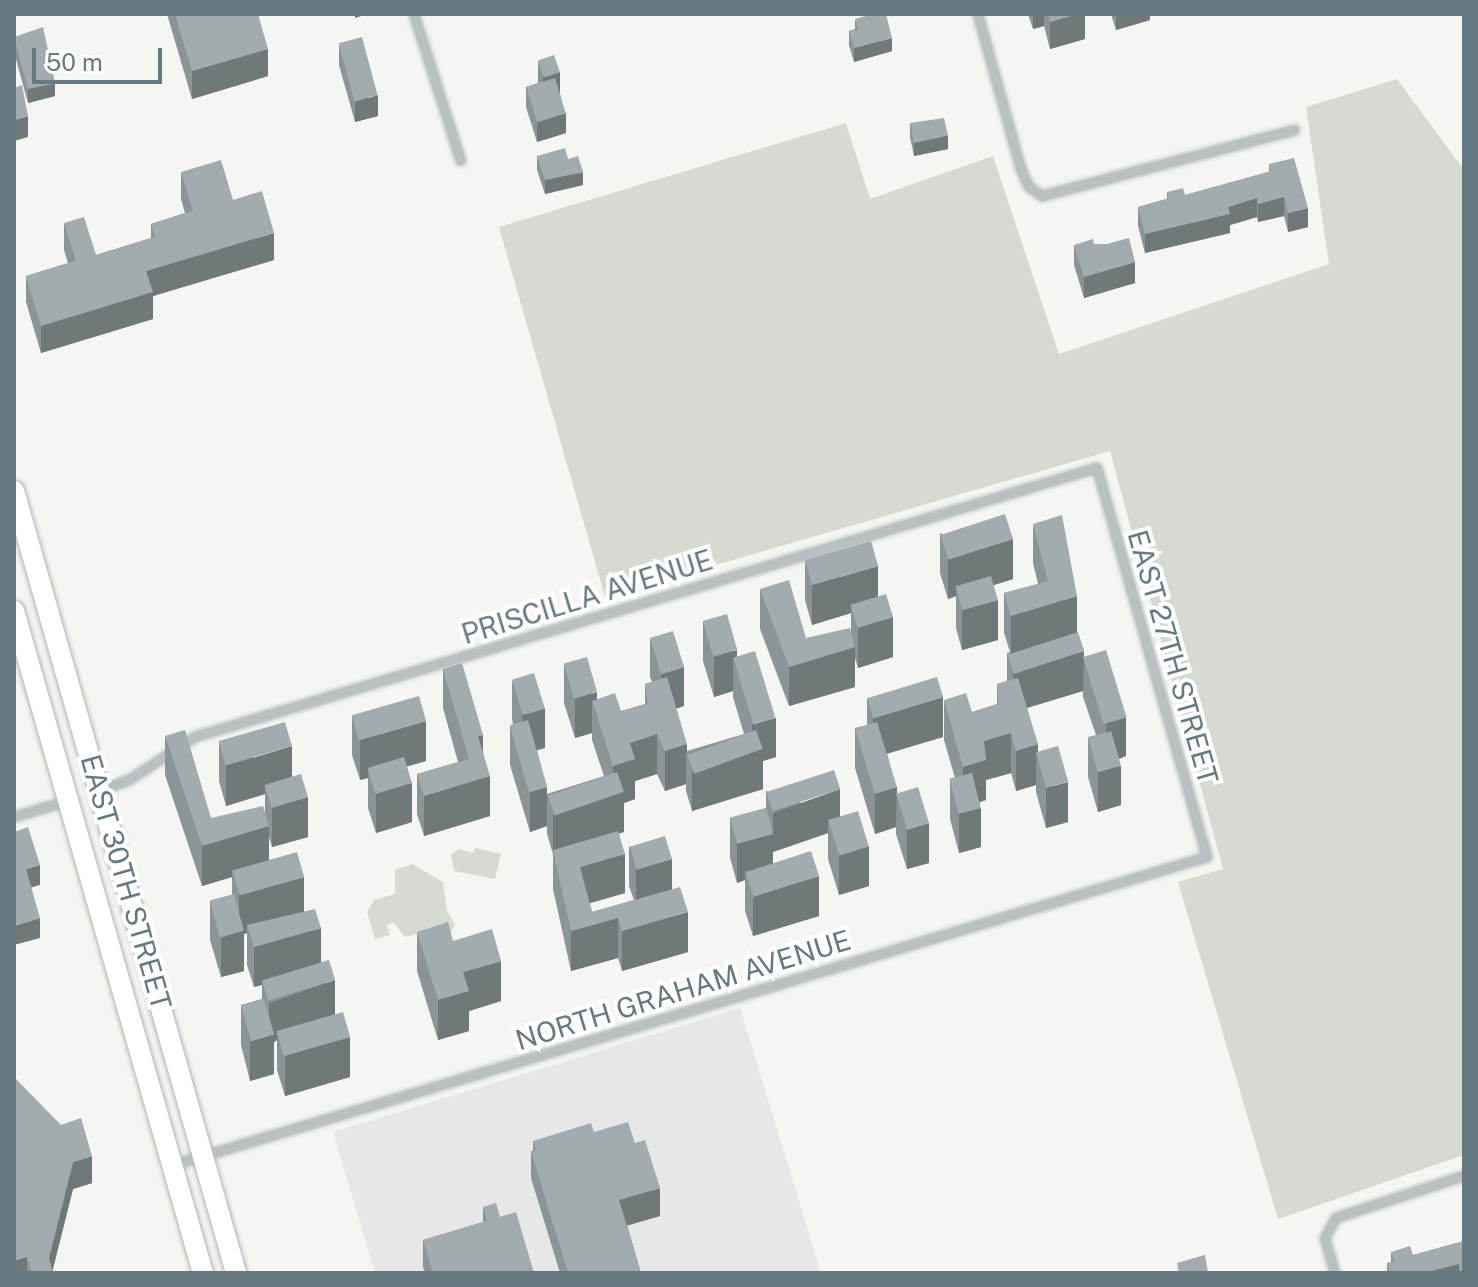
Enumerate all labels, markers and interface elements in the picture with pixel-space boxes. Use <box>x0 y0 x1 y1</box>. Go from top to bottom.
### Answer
scale bar <box>36 32 166 82</box>
text: 50 m <box>46 48 103 76</box>
street label: EAST 27TH STREET <box>1121 526 1225 788</box>
street label: PRISCILLA AVENUE <box>457 543 717 651</box>
street label: EAST 30TH STREET <box>74 751 178 1013</box>
street label: NORTH GRAHAM AVENUE <box>511 923 855 1057</box>

